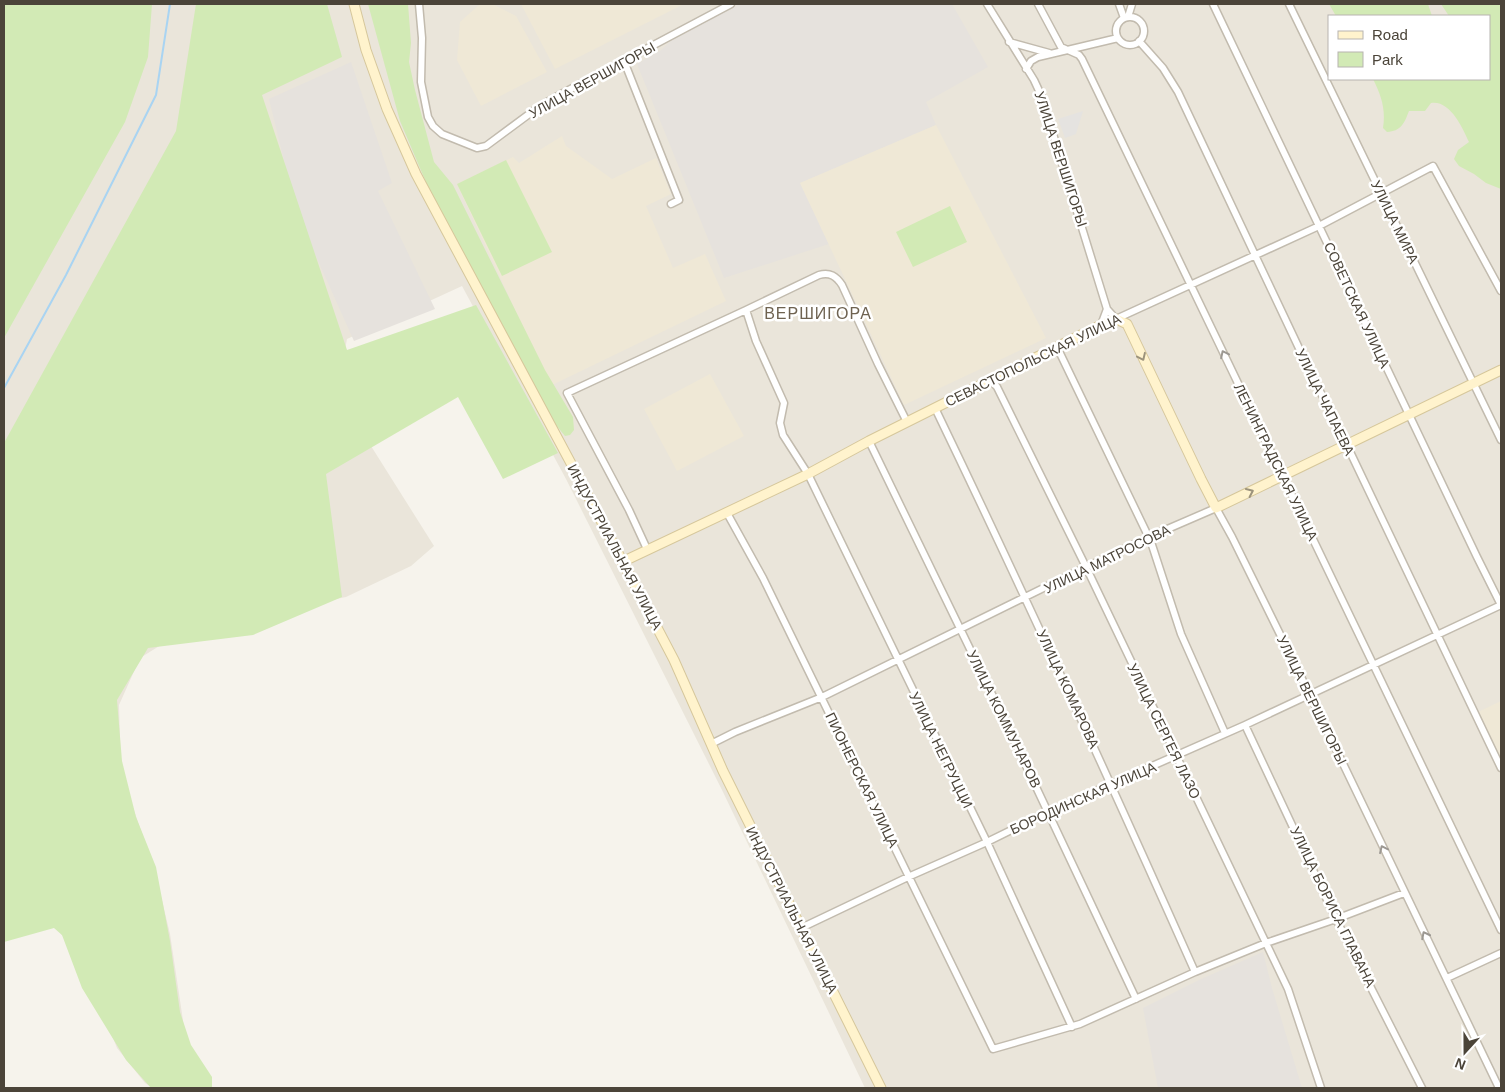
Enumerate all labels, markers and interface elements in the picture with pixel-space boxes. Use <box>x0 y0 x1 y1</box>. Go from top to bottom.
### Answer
legend <box>1328 15 1490 80</box>
text: Road <box>1372 26 1408 43</box>
street label: УЛИЦА ВЕРШИГОРЫ <box>526 39 658 121</box>
text: Park <box>1372 51 1403 68</box>
street label: УЛИЦА ВЕРШИГОРЫ <box>1032 89 1090 229</box>
street label: УЛИЦА МИРА <box>1368 178 1422 267</box>
street label: СОВЕТСКАЯ УЛИЦА <box>1321 240 1393 371</box>
district label: ВЕРШИГОРА <box>764 305 872 322</box>
street label: СЕВАСТОПОЛЬСКАЯ УЛИЦА <box>942 310 1124 410</box>
street label: УЛИЦА ЧАПАЕВА <box>1292 346 1358 459</box>
one-way arrow <box>1219 350 1230 359</box>
one-way arrow <box>1136 352 1146 361</box>
street label: ЛЕНИНГРАДСКАЯ УЛИЦА <box>1231 381 1321 544</box>
street label: ИНДУСТРИАЛЬНАЯ УЛИЦА <box>564 462 666 633</box>
one-way arrow <box>1245 488 1254 499</box>
street label: УЛИЦА МАТРОСОВА <box>1041 521 1173 597</box>
street label: УЛИЦА КОМАРОВА <box>1033 627 1103 752</box>
street label: УЛИЦА ВЕРШИГОРЫ <box>1274 633 1350 767</box>
street label: УЛИЦА КОММУНАРОВ <box>964 648 1044 790</box>
street label: УЛИЦА СЕРГЕЯ ЛАЗО <box>1124 661 1204 801</box>
street label: УЛИЦА НЕГРУЦЦИ <box>906 689 976 811</box>
street label: ПИОНЕРСКАЯ УЛИЦА <box>822 710 902 851</box>
street label: БОРОДИНСКАЯ УЛИЦА <box>1007 758 1159 837</box>
street label: ИНДУСТРИАЛЬНАЯ УЛИЦА <box>743 824 841 997</box>
street label: УЛИЦА БОРИСА ГЛАВАНА <box>1287 824 1379 990</box>
one-way arrow <box>1379 845 1389 854</box>
one-way arrow <box>1421 932 1431 941</box>
north arrow <box>1440 1027 1490 1077</box>
text: N <box>1453 1055 1468 1073</box>

